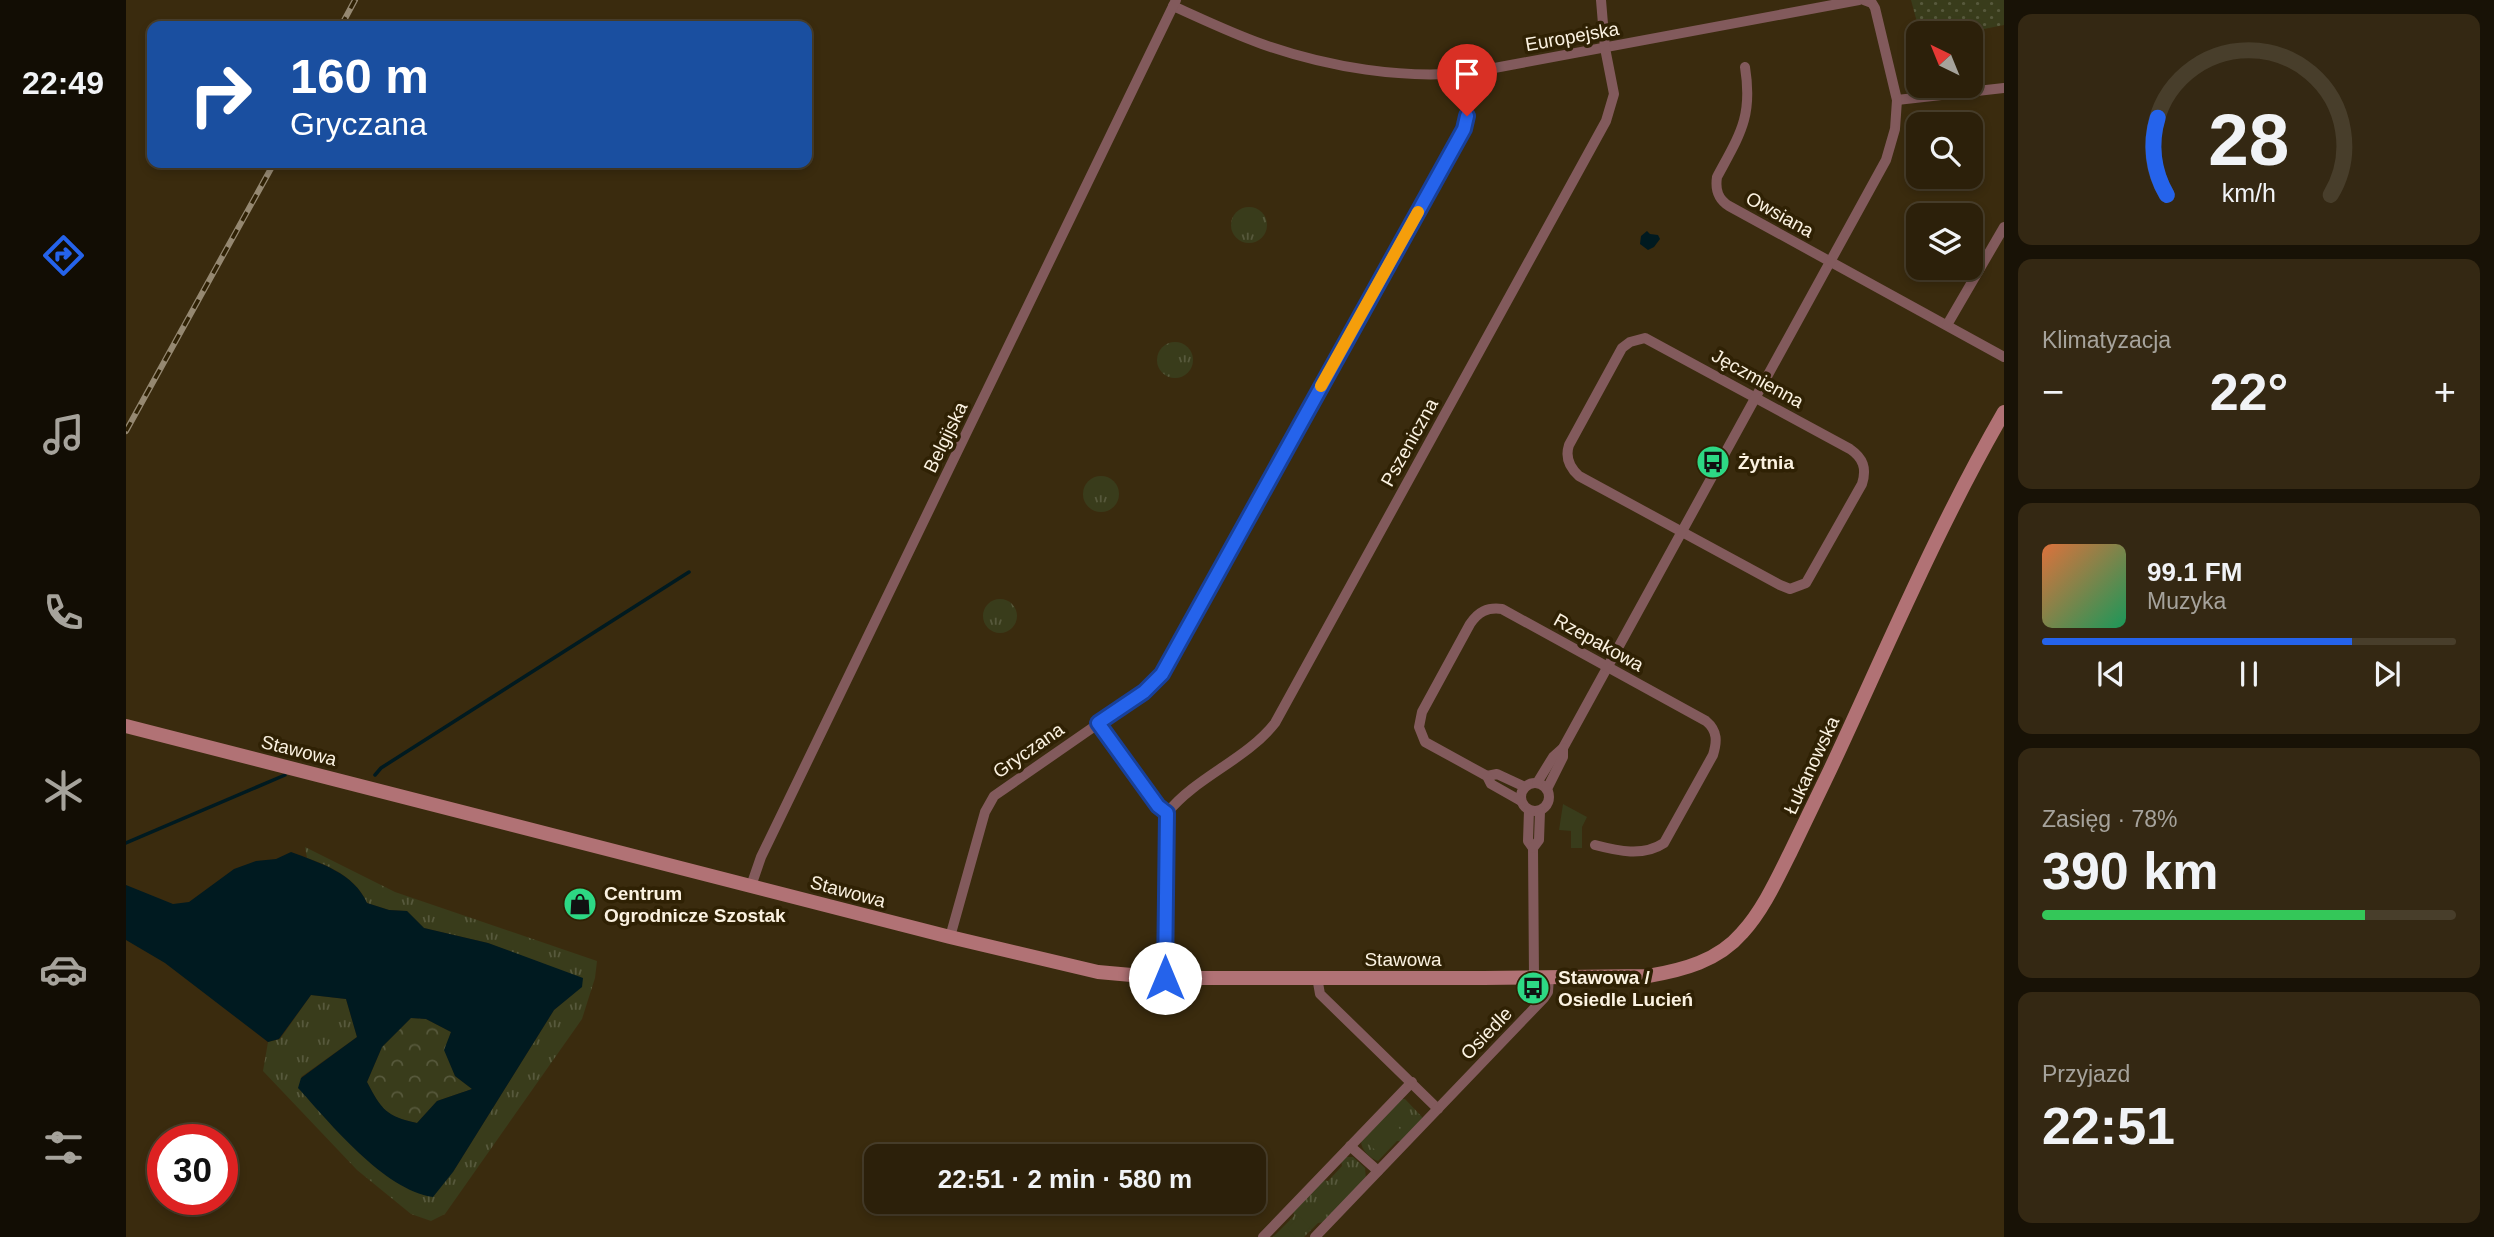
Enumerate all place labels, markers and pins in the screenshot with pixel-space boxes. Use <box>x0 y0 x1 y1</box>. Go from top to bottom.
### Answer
pin <box>1437 44 1497 116</box>
bus stop icon: Żytnia <box>1694 443 1732 481</box>
place label: Żytnia <box>1738 452 1794 473</box>
place label: Centrum Ogrodnicze Szostak <box>604 883 786 926</box>
shop icon: Centrum Ogrodnicze Szostak <box>561 885 599 923</box>
place label: Stawowa / Osiedle Lucień <box>1558 967 1693 1010</box>
bus stop icon: Stawowa / Osiedle Lucień <box>1514 969 1552 1007</box>

